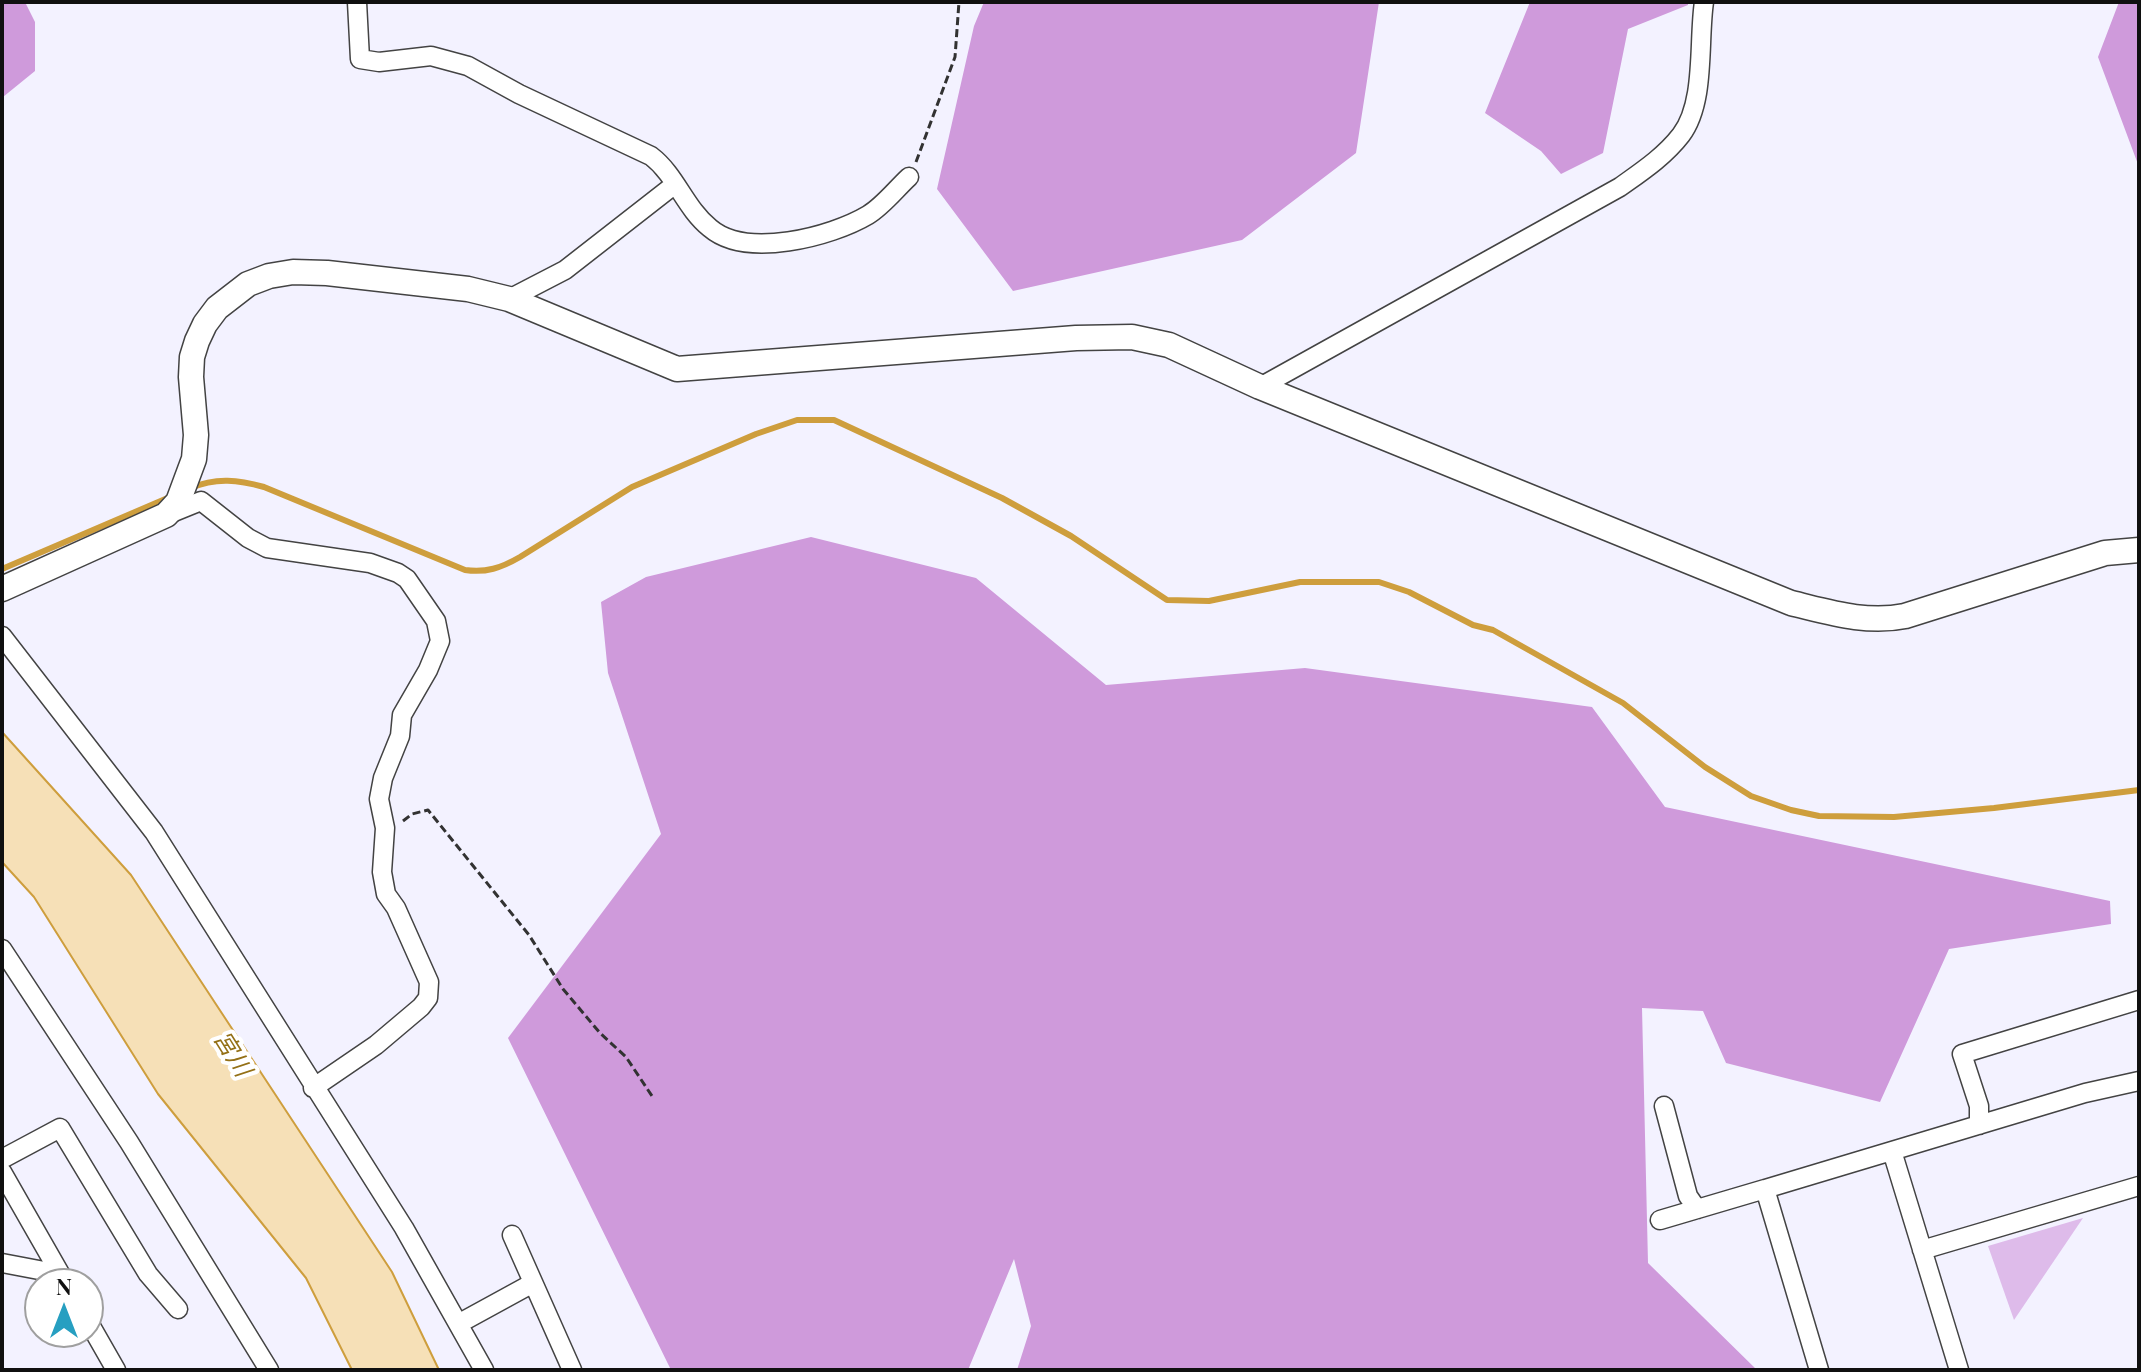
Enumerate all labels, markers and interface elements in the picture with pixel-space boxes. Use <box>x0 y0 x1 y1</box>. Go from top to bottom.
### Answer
water label: 宮川 <box>207 1026 257 1082</box>
north arrow <box>24 1268 104 1348</box>
text: N <box>56 1271 72 1301</box>

